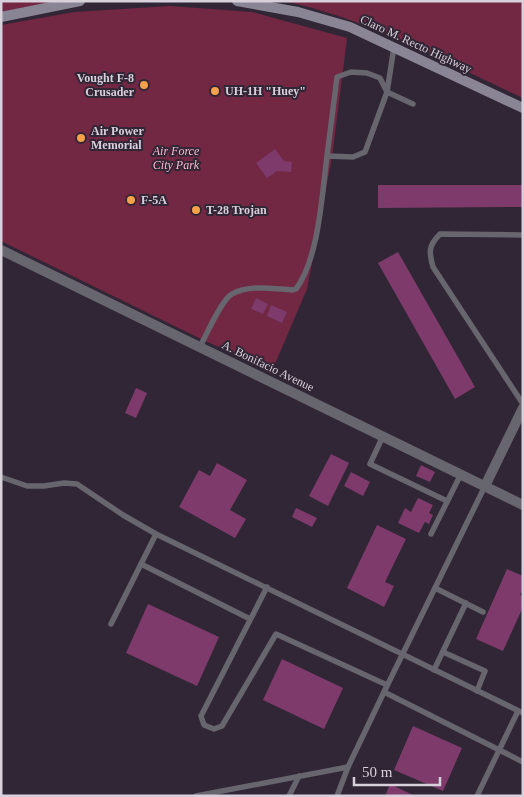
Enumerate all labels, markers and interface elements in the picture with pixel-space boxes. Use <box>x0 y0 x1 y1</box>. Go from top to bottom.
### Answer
street label: Claro M. Recto Highway <box>358 12 474 76</box>
place label: Vought F-8 Crusader <box>77 71 135 99</box>
marker: Vought F-8 Crusader <box>138 79 150 91</box>
place label: UH-1H "Huey" <box>225 84 306 98</box>
marker: UH-1H "Huey" <box>209 85 221 97</box>
place label: Air Power Memorial <box>91 124 144 152</box>
marker: Air Power Memorial <box>75 132 87 144</box>
park label: Air Force City Park <box>152 144 200 172</box>
place label: F-5A <box>141 193 167 207</box>
marker: F-5A <box>125 194 137 206</box>
place label: T-28 Trojan <box>206 203 267 217</box>
marker: T-28 Trojan <box>190 204 202 216</box>
street label: A. Bonifacio Avenue <box>220 338 316 394</box>
scale bar <box>354 754 440 786</box>
text: 50 m <box>362 764 393 780</box>

